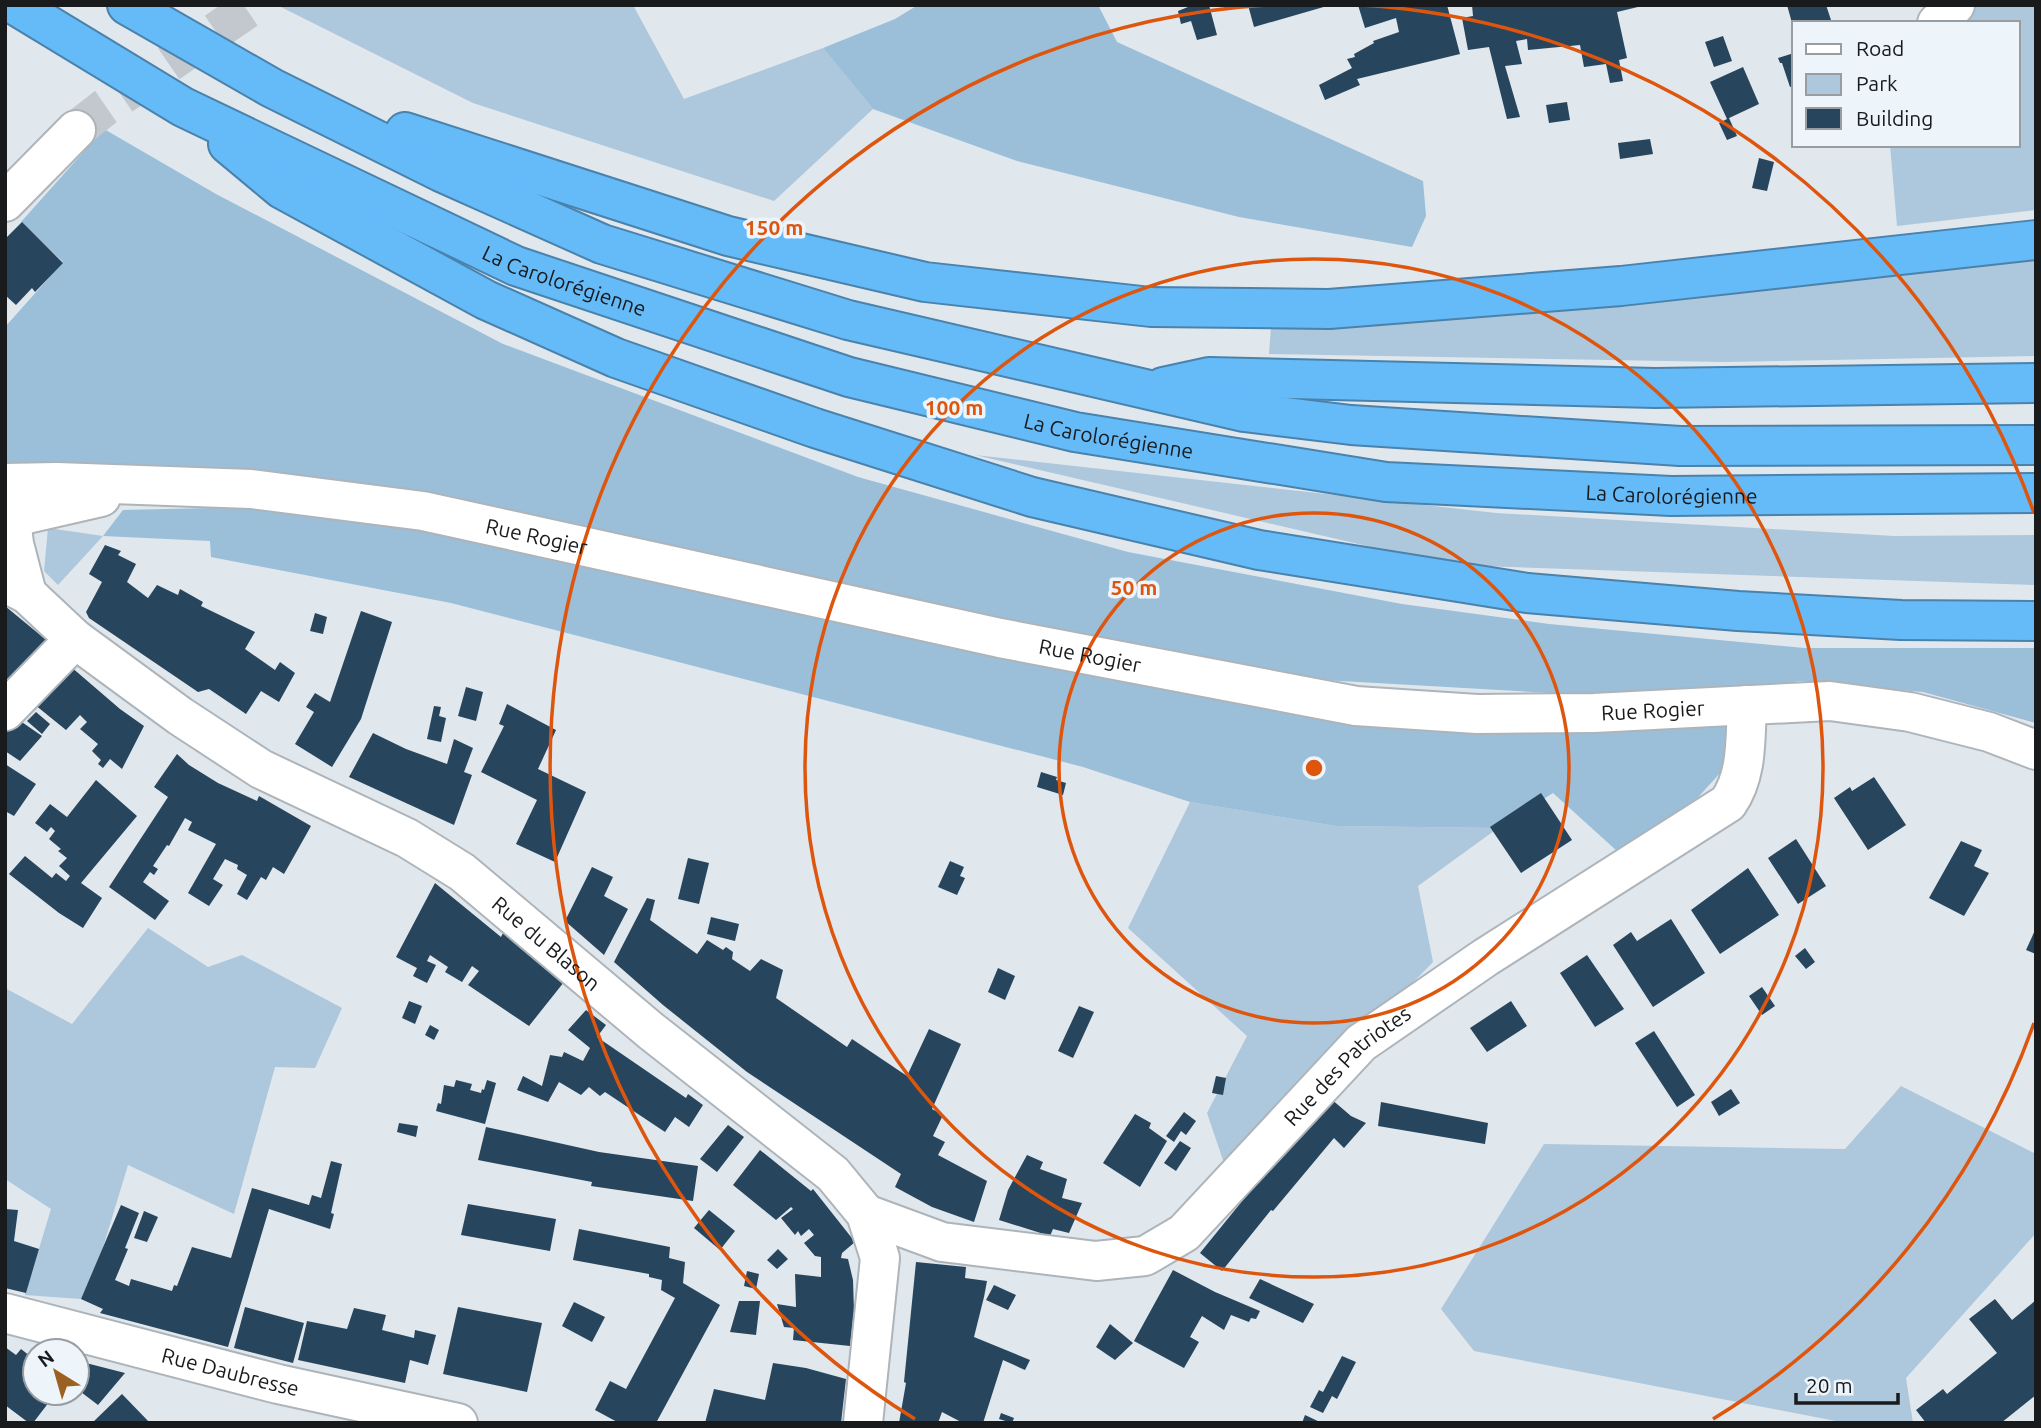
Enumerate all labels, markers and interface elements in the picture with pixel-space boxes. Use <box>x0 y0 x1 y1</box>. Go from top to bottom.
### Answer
legend <box>1792 21 2020 147</box>
text: Road <box>1856 36 1904 60</box>
text: Park <box>1856 71 1898 95</box>
text: Building <box>1856 106 1933 130</box>
text: 150 m <box>745 215 803 239</box>
street label: La Carolorégienne <box>479 240 649 321</box>
text: 100 m <box>925 395 983 419</box>
street label: La Carolorégienne <box>1021 408 1195 463</box>
street label: La Carolorégienne <box>1585 480 1758 508</box>
street label: Rue Rogier <box>484 513 590 559</box>
text: 50 m <box>1111 575 1157 599</box>
street label: Rue Rogier <box>1037 634 1143 677</box>
street label: Rue Rogier <box>1601 695 1705 725</box>
centre of rings <box>1302 756 1326 780</box>
street label: Rue du Blason <box>488 891 605 995</box>
street label: Rue des Patriotes <box>1279 1001 1415 1130</box>
north arrow <box>21 1337 91 1407</box>
street label: Rue Daubresse <box>159 1342 301 1400</box>
text: N <box>33 1345 58 1371</box>
scale bar <box>1796 1362 1898 1406</box>
text: 20 m <box>1806 1373 1853 1397</box>

